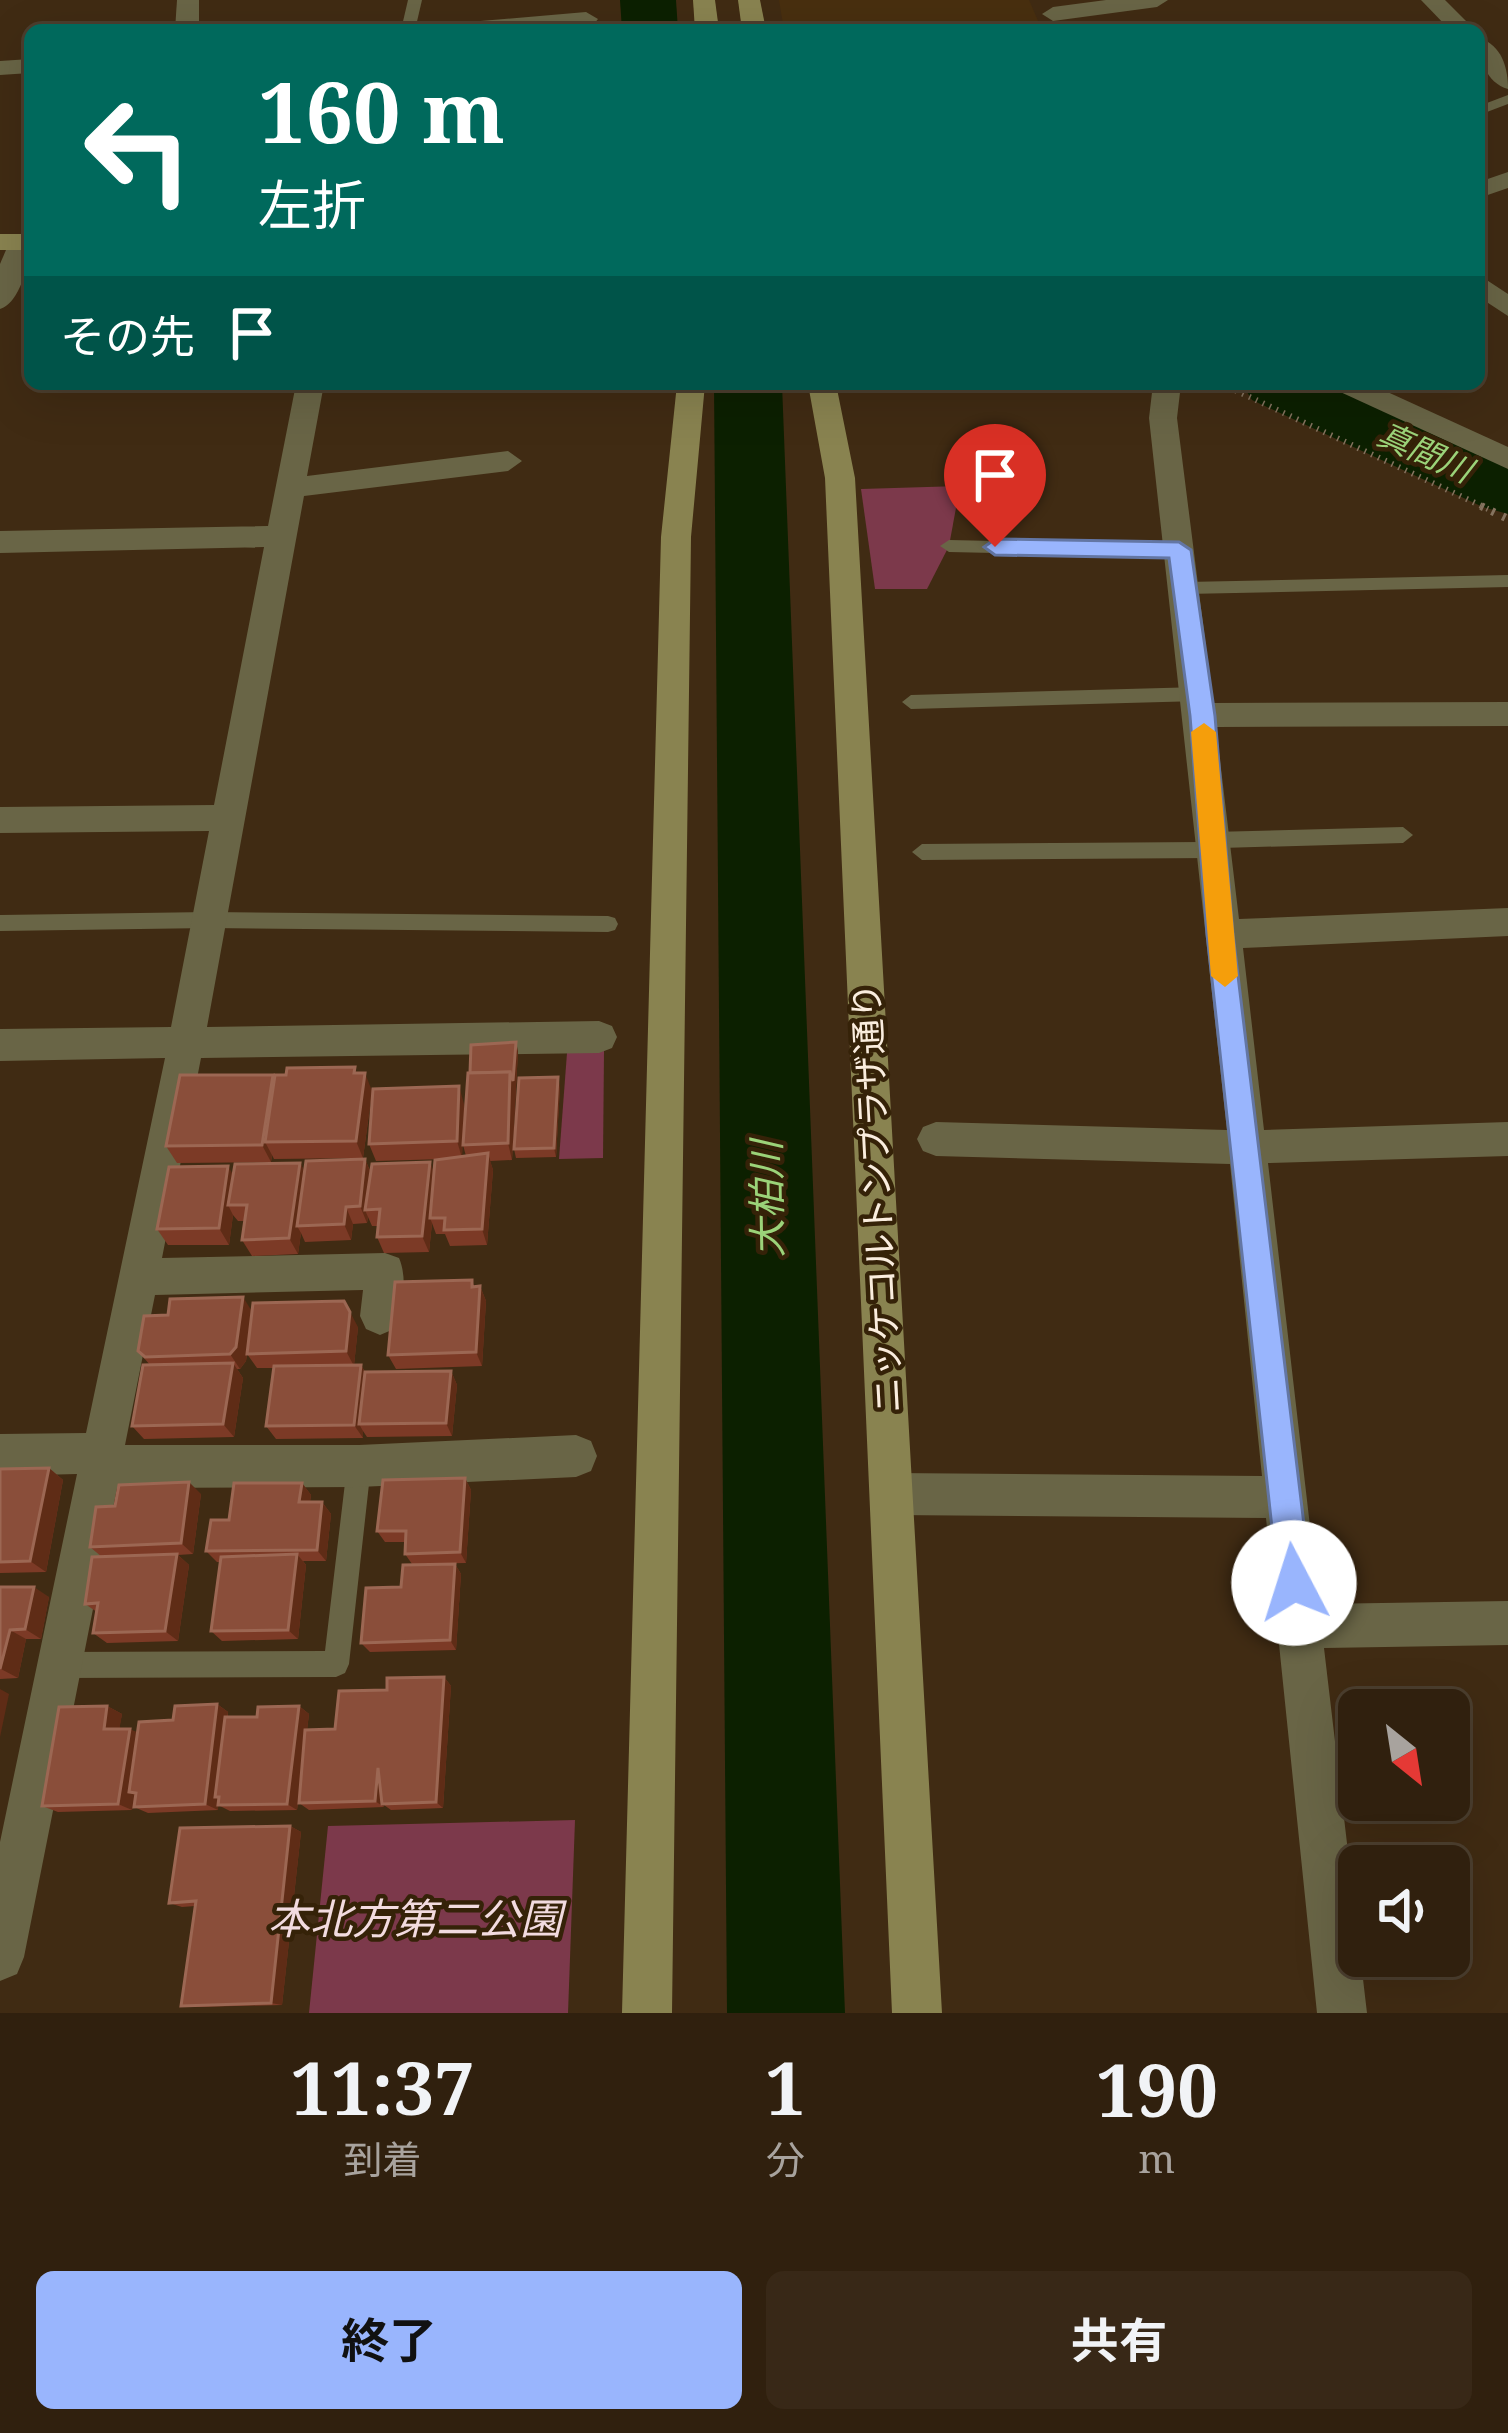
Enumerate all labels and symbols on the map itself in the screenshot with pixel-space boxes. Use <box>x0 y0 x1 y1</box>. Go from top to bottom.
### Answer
water label: 真間川 <box>1371 411 1482 493</box>
pin <box>944 424 1046 547</box>
street label: ニッケコルトンプラザ通り <box>841 982 912 1414</box>
water label: 大柏川 <box>738 1136 793 1258</box>
position arrow <box>1231 1520 1357 1646</box>
north arrow <box>1338 1689 1470 1821</box>
park label: 本北方第二公園 <box>268 1889 567 1946</box>

